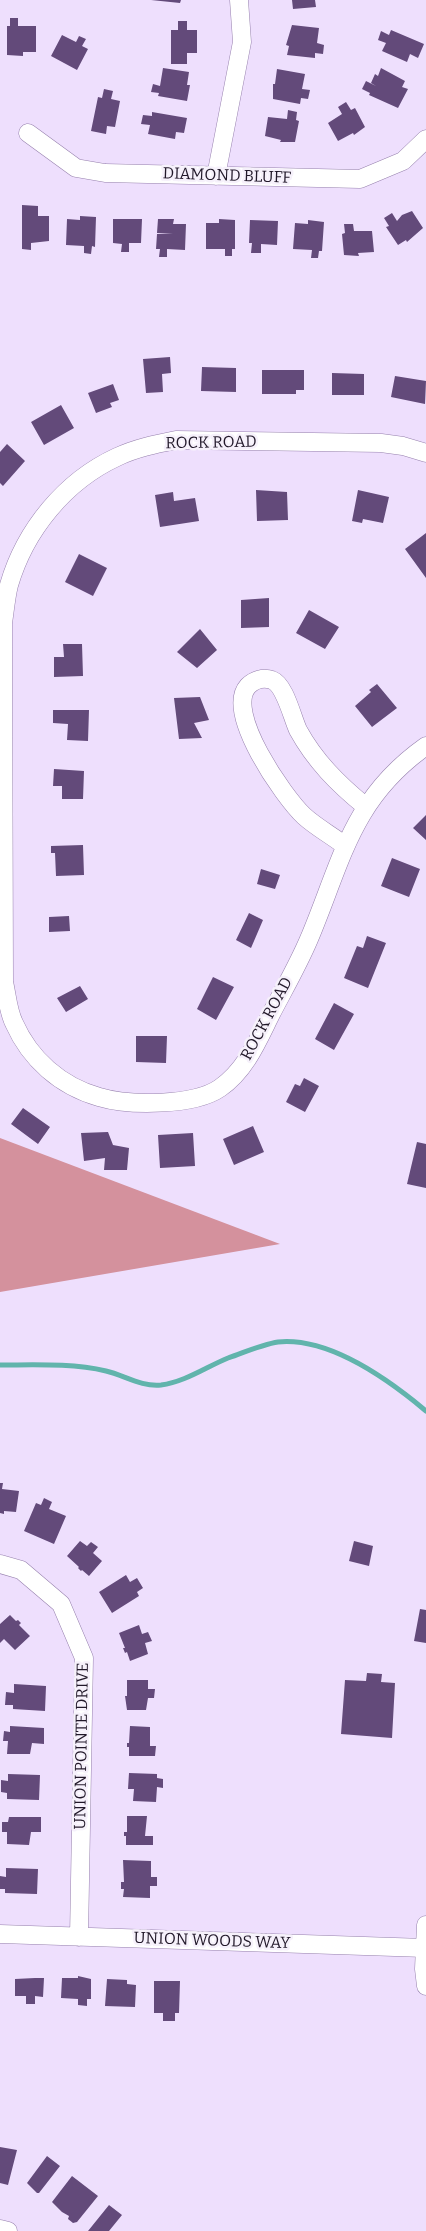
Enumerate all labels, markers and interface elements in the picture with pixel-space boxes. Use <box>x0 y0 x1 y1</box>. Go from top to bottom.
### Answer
street label: DIAMOND BLUFF <box>162 164 292 188</box>
street label: ROCK ROAD <box>165 433 257 453</box>
street label: ROCK ROAD <box>237 974 297 1064</box>
street label: UNION POINTE DRIVE <box>71 1662 93 1830</box>
street label: UNION WOODS WAY <box>133 1929 291 1953</box>

